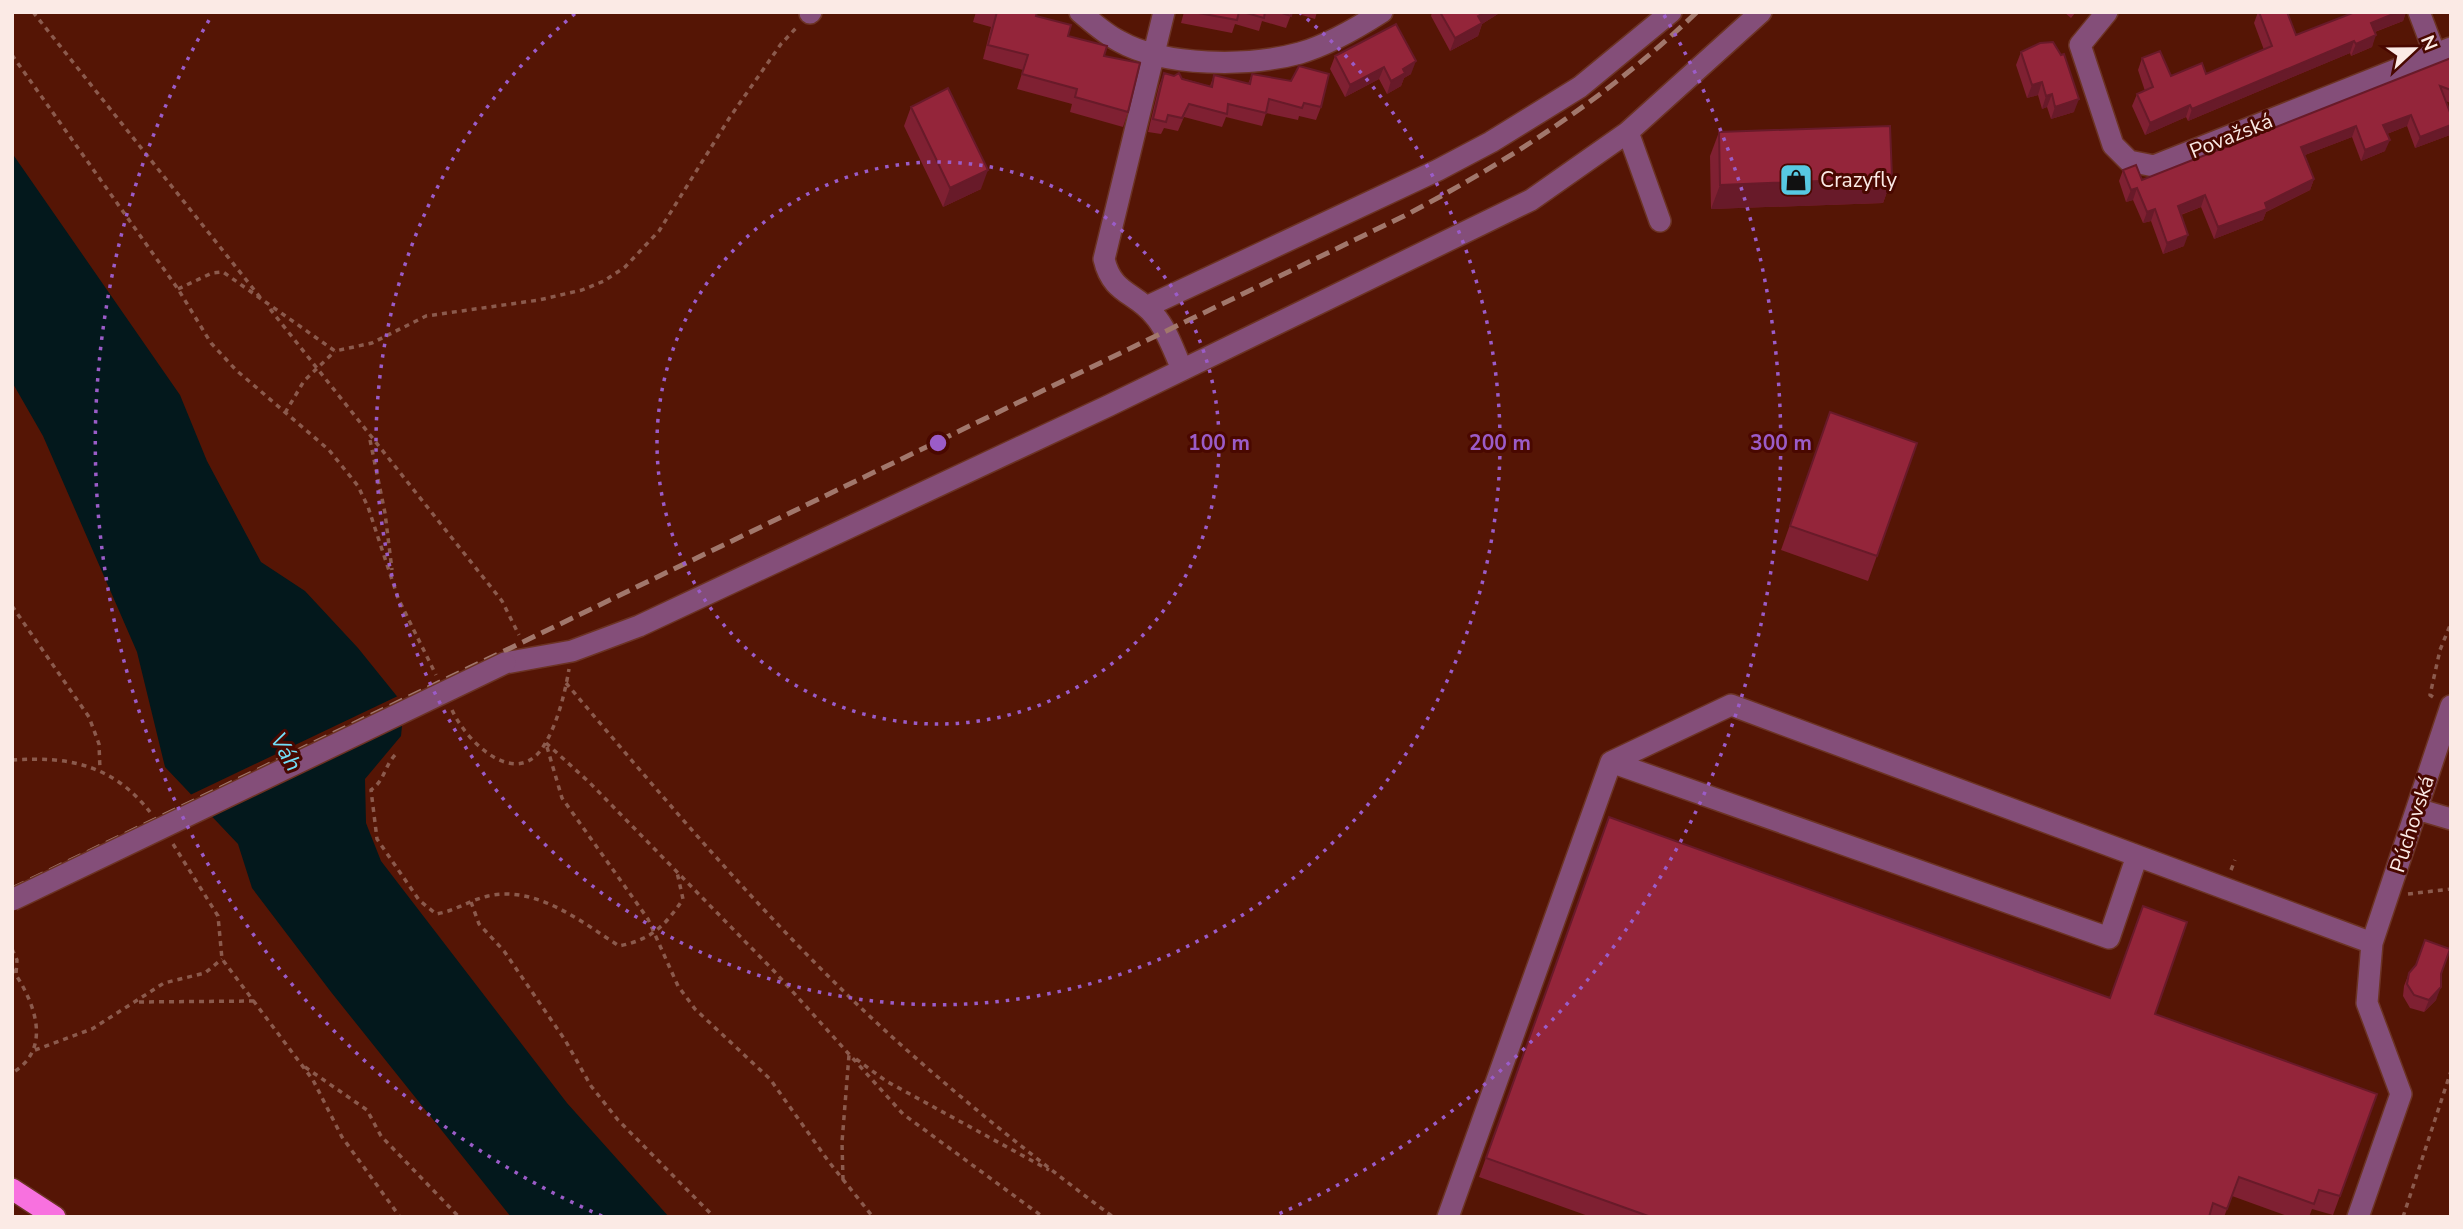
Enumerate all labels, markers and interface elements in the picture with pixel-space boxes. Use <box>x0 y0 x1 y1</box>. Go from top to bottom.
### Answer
north arrow <box>2379 14 2449 84</box>
text: N <box>2414 32 2444 54</box>
street label: Považská <box>2185 107 2277 165</box>
shop icon: Crazyfly <box>1777 161 1815 199</box>
place label: Crazyfly <box>1820 166 1897 194</box>
text: 100 m <box>1188 429 1250 457</box>
text: 200 m <box>1469 429 1531 457</box>
text: 300 m <box>1750 429 1812 457</box>
centre of rings <box>926 431 950 455</box>
water label: Váh <box>263 727 309 777</box>
street label: Púchovská <box>2383 772 2441 876</box>

